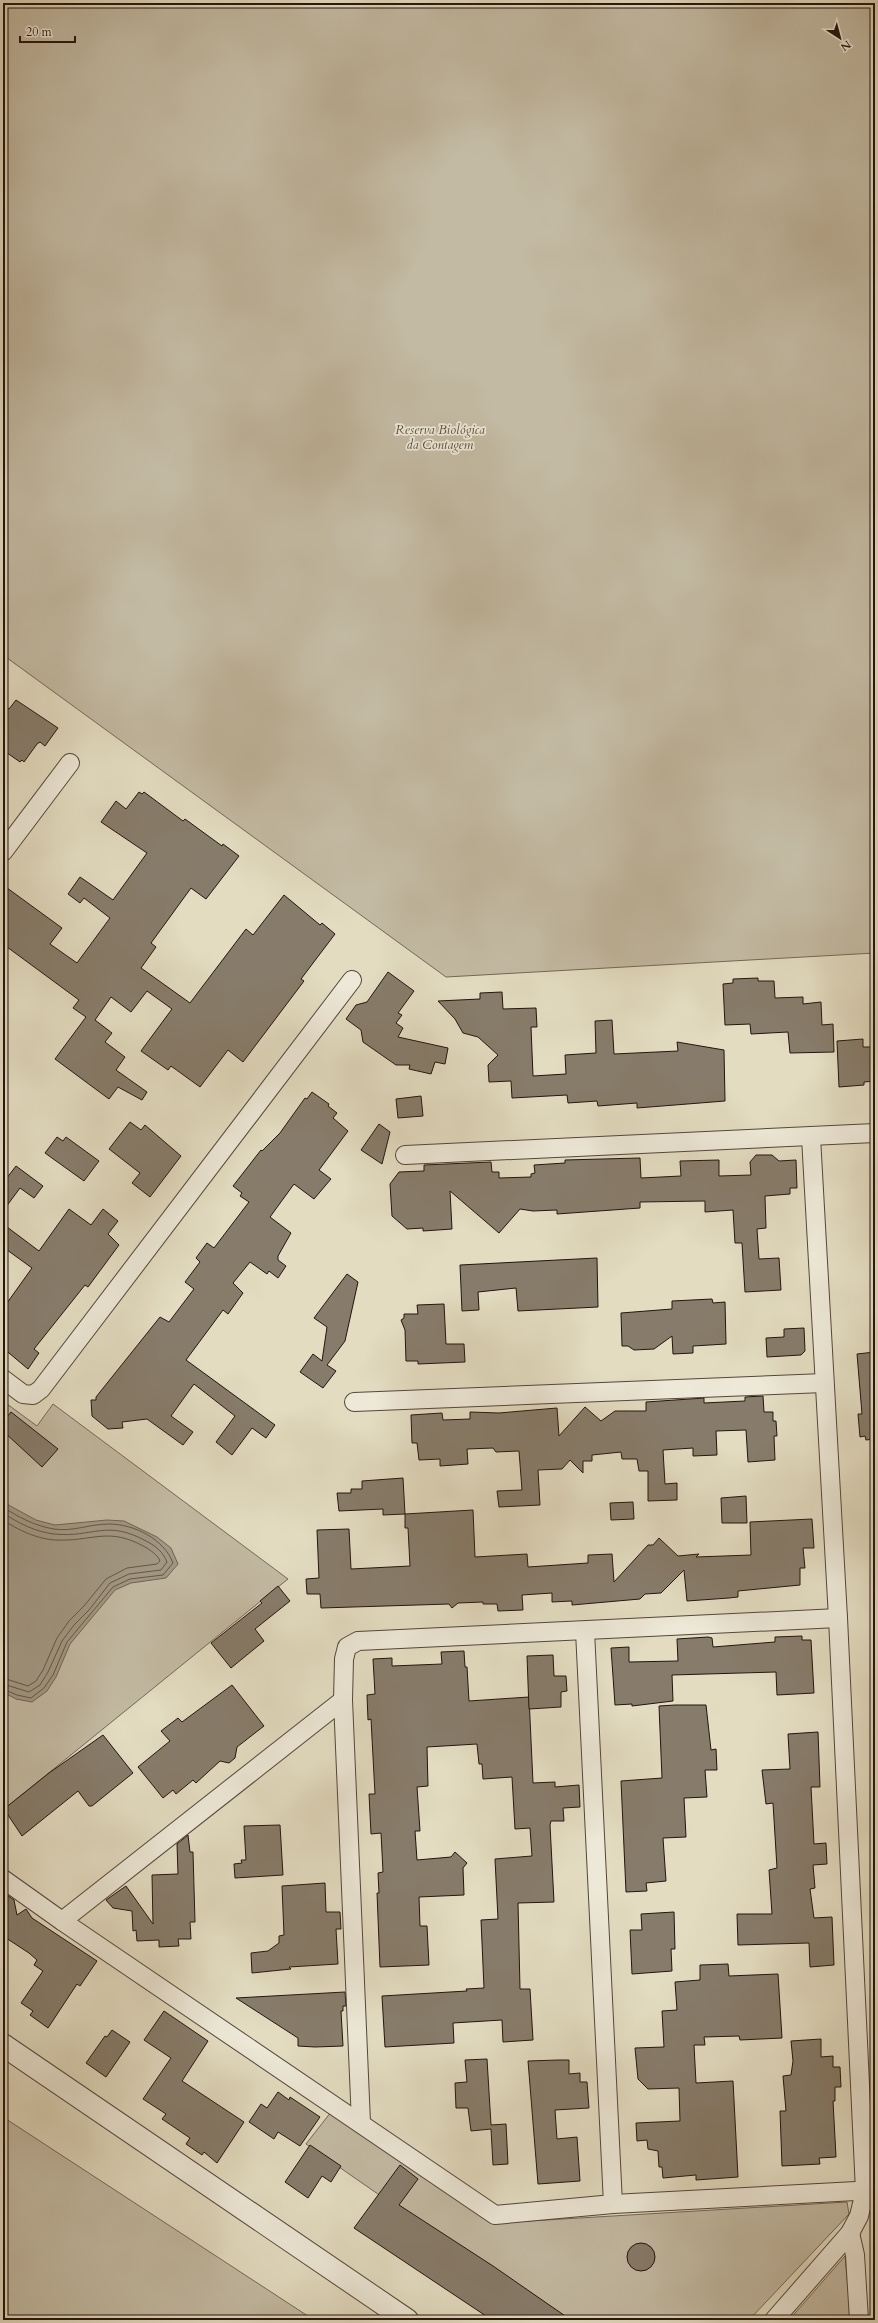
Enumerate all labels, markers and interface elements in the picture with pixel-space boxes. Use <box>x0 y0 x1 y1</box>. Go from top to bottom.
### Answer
scale bar <box>20 18 75 44</box>
north arrow <box>820 18 860 58</box>
text: 20 m <box>26 24 53 40</box>
text: N <box>837 37 854 55</box>
park label: Reserva Biológica da Contagem <box>395 421 485 454</box>

